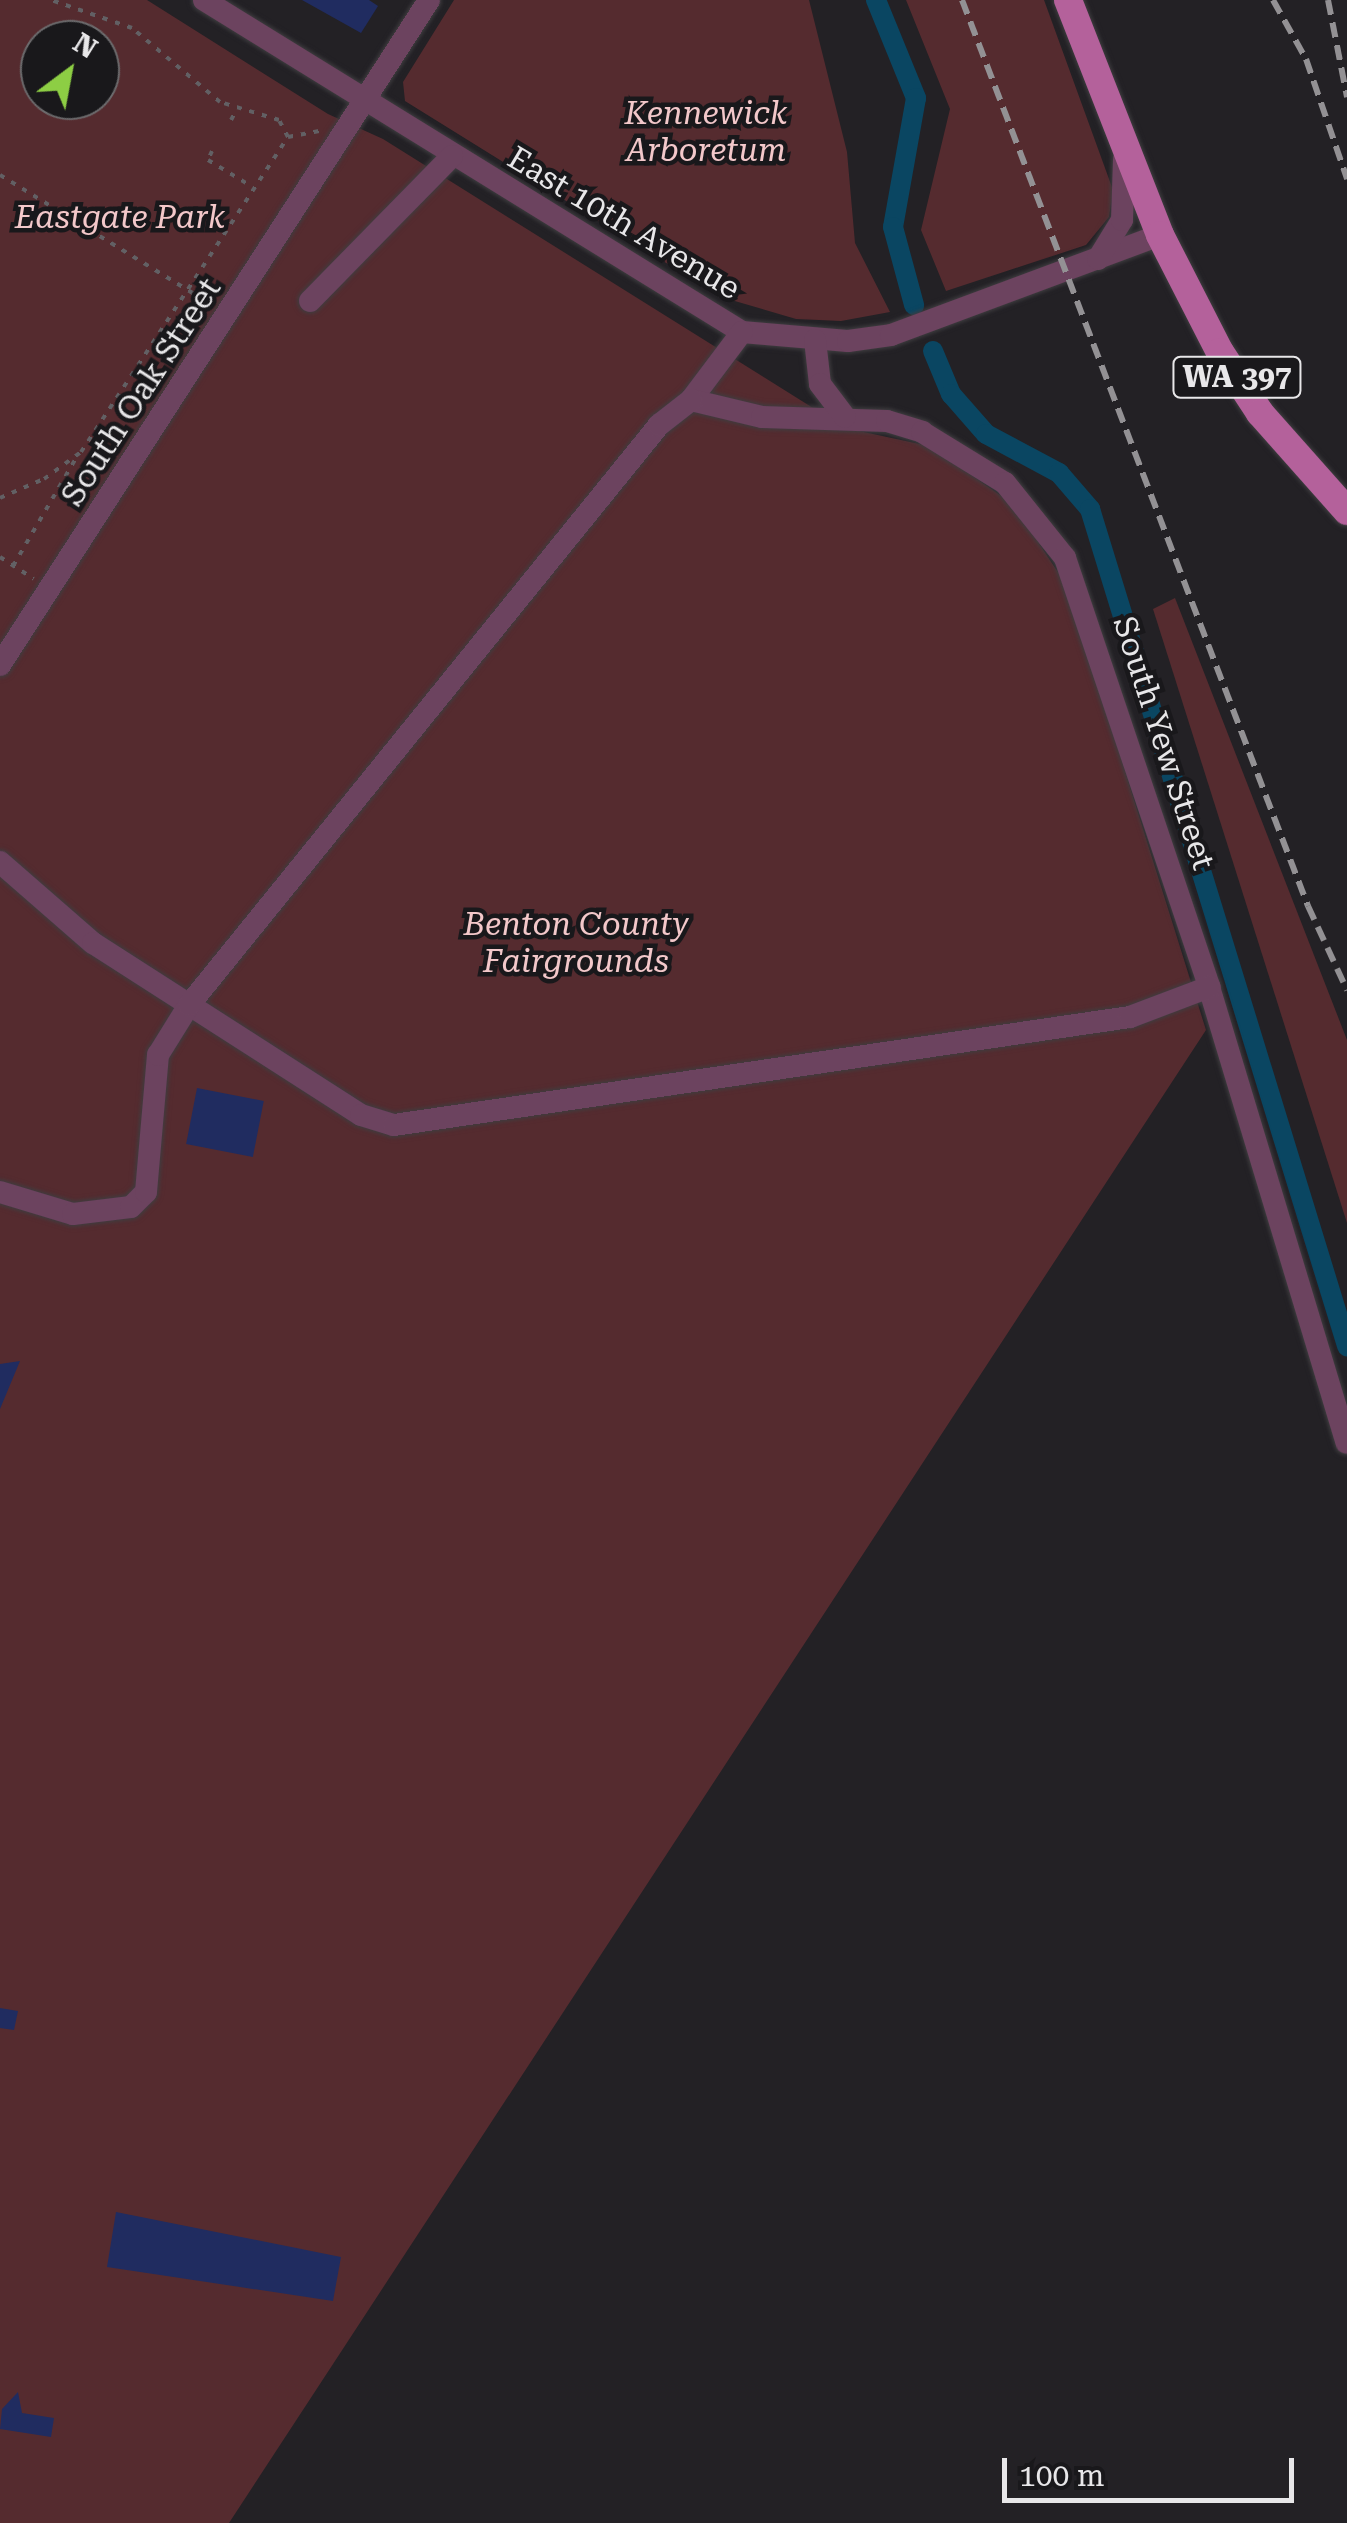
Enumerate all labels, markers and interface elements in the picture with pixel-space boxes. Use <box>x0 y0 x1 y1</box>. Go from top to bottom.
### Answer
north arrow <box>20 20 120 120</box>
text: N <box>67 26 103 66</box>
park label: Kennewick Arboretum <box>625 95 787 170</box>
street label: East 10th Avenue <box>501 138 747 308</box>
park label: Eastgate Park <box>15 198 225 236</box>
street label: South Oak Street <box>53 271 229 513</box>
road number: WA 397 <box>1172 352 1302 402</box>
street label: South Yew Street <box>1105 612 1223 874</box>
park label: Benton County Fairgrounds <box>464 906 688 981</box>
scale bar <box>1007 2438 1300 2500</box>
text: 100 m <box>1019 2458 1104 2493</box>

